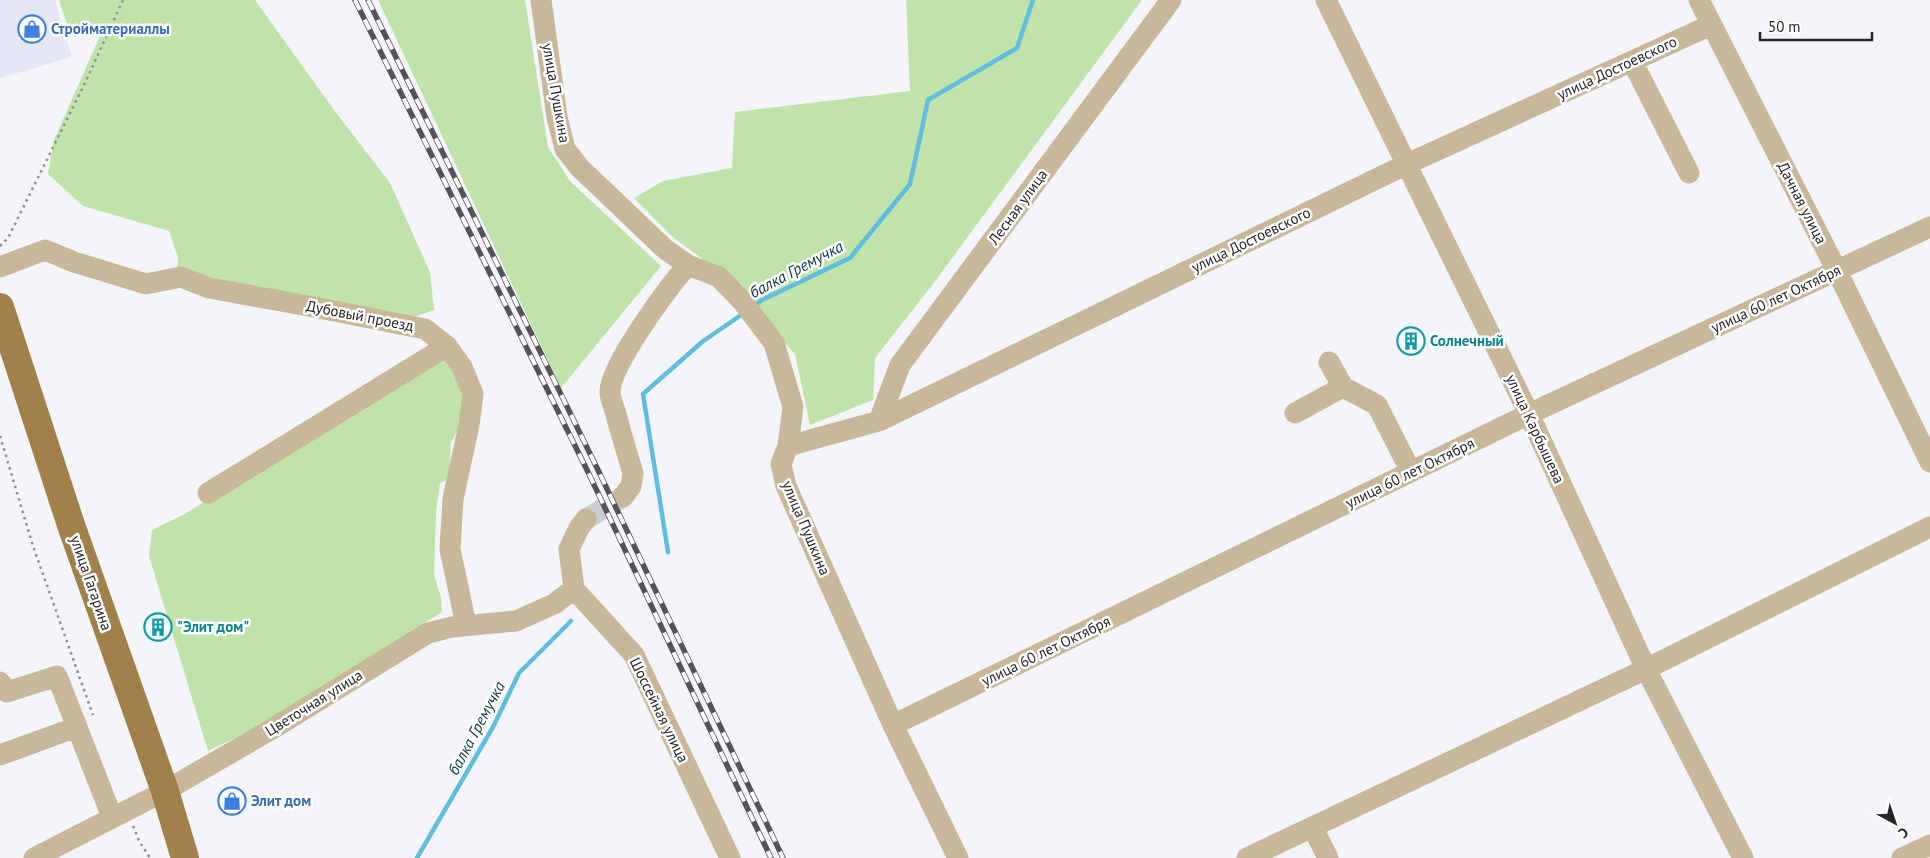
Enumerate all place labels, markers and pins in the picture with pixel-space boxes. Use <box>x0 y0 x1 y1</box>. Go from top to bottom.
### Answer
shop icon: Стройматериаллы <box>17 14 47 44</box>
place label: Стройматериаллы <box>51 19 170 38</box>
building icon: Солнечный <box>1396 326 1426 356</box>
place label: Солнечный <box>1430 331 1504 350</box>
building icon: "Элит дом" <box>143 612 173 642</box>
place label: "Элит дом" <box>177 617 249 636</box>
shop icon: Элит дом <box>217 786 247 816</box>
place label: Элит дом <box>251 791 311 810</box>

